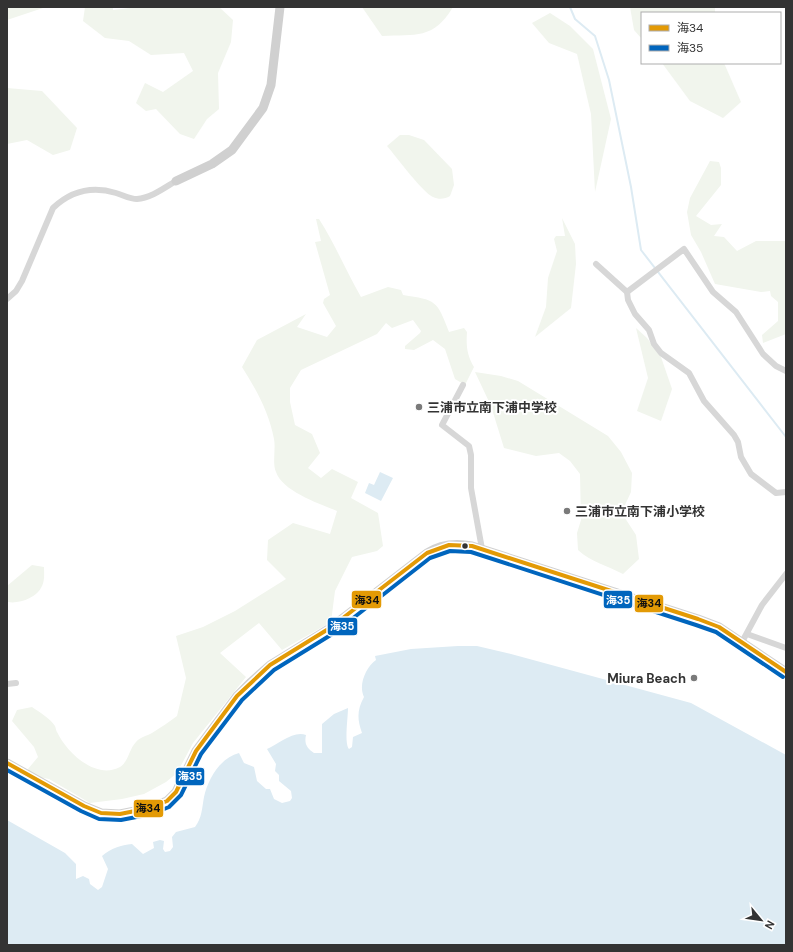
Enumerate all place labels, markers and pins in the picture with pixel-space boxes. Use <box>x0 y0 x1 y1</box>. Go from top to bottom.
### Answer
place label: 三浦市立南下浦中学校 <box>427 399 557 416</box>
marker: 三浦市立南下浦中学校 <box>414 402 424 412</box>
place label: 三浦市立南下浦小学校 <box>575 503 705 520</box>
marker: 三浦市立南下浦小学校 <box>562 506 572 516</box>
unlabelled marker <box>460 541 470 551</box>
place label: Miura Beach <box>607 670 686 687</box>
marker: Miura Beach <box>689 673 699 683</box>

